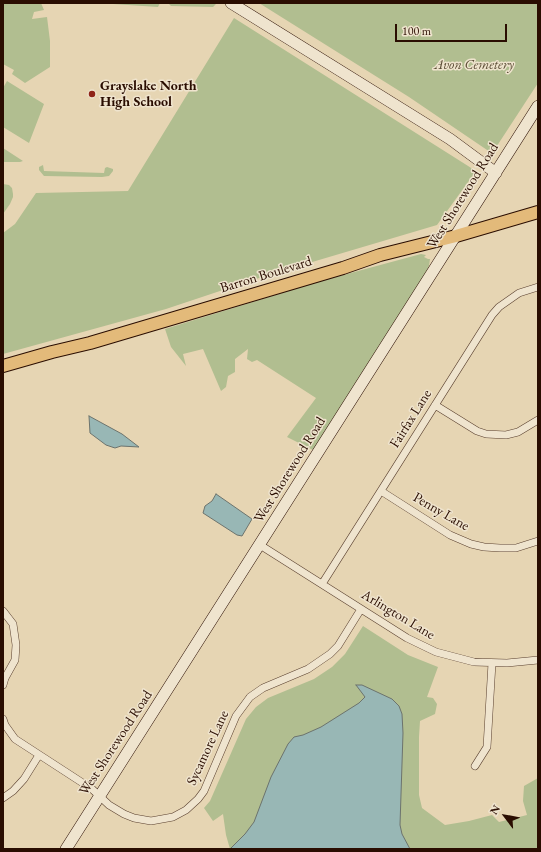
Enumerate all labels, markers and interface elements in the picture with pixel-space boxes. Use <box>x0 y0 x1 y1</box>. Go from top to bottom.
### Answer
scale bar <box>397 16 509 42</box>
text: 100 m <box>402 23 431 39</box>
park label: Avon Cemetery <box>434 57 514 73</box>
place label: Grayslake North High School <box>100 78 197 110</box>
marker: Grayslake North High School <box>87 89 97 99</box>
street label: West Shorewood Road <box>424 140 502 252</box>
street label: Barron Boulevard <box>218 253 314 297</box>
street label: Fairfax Lane <box>387 387 435 451</box>
street label: West Shorewood Road <box>251 414 329 526</box>
street label: Penny Lane <box>410 489 472 535</box>
street label: Arlington Lane <box>358 586 438 644</box>
street label: West Shorewood Road <box>76 687 156 799</box>
street label: Sycamore Lane <box>183 708 233 788</box>
north arrow <box>485 796 525 836</box>
text: N <box>487 802 503 817</box>

